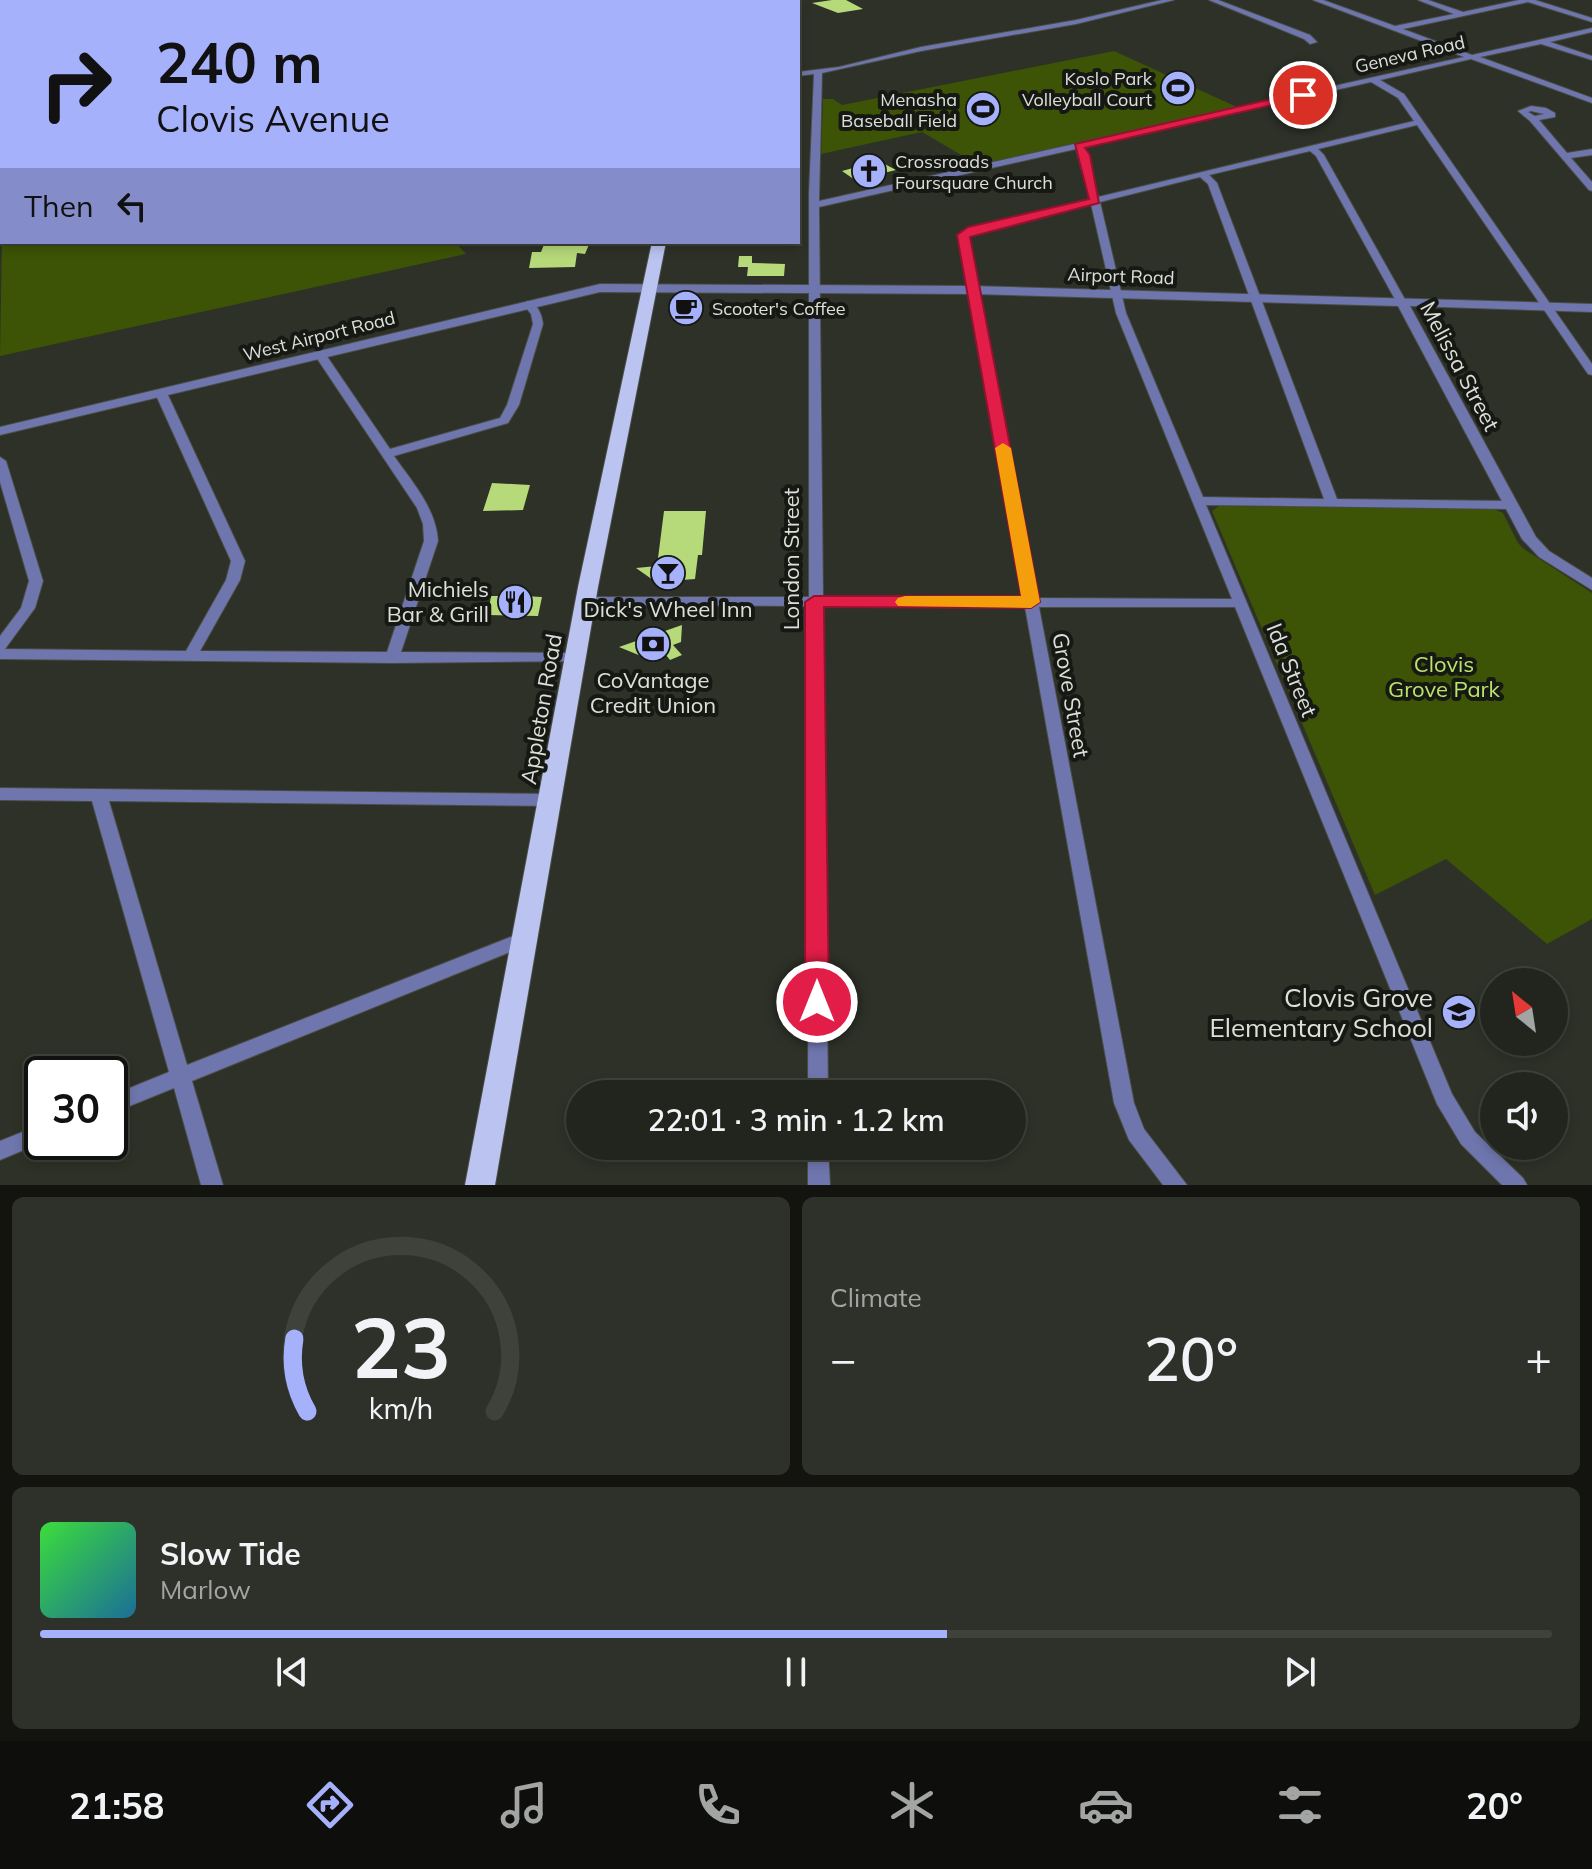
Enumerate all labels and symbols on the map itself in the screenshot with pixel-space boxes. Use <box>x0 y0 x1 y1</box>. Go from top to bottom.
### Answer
street label: Geneva Road <box>1353 30 1467 78</box>
pin <box>1269 61 1337 129</box>
place label: Koslo Park Volleyball Court <box>1022 67 1153 111</box>
sports icon: Koslo Park Volleyball Court <box>1159 69 1197 107</box>
place label: Menasha Baseball Field <box>841 88 957 132</box>
sports icon: Menasha Baseball Field <box>964 90 1002 128</box>
place label: Crossroads Foursquare Church <box>895 150 1053 194</box>
church icon: Crossroads Foursquare Church <box>850 152 888 190</box>
street label: Airport Road <box>1067 263 1175 289</box>
cafe icon: Scooter's Coffee <box>667 289 705 327</box>
street label: Melissa Street <box>1414 296 1506 436</box>
place label: Scooter's Coffee <box>712 297 846 320</box>
street label: West Airport Road <box>241 306 397 366</box>
street label: London Street <box>777 487 805 630</box>
bar icon: Dick's Wheel Inn <box>649 554 687 592</box>
place label: Michiels Bar & Grill <box>387 575 489 628</box>
restaurant icon: Michiels Bar & Grill <box>496 583 534 621</box>
place label: Dick's Wheel Inn <box>583 595 753 623</box>
street label: Ida Street <box>1261 619 1324 721</box>
bank icon: CoVantage Credit Union <box>634 625 672 663</box>
street label: Grove Street <box>1046 630 1096 760</box>
street label: Appleton Road <box>514 631 568 787</box>
park label: Clovis Grove Park <box>1388 650 1501 703</box>
place label: CoVantage Credit Union <box>590 666 716 719</box>
position arrow <box>775 960 859 1044</box>
north arrow <box>1480 968 1568 1056</box>
place label: Clovis Grove Elementary School <box>1209 981 1433 1044</box>
school or university icon: Clovis Grove Elementary School <box>1440 993 1478 1031</box>
speed limit sign: 30 <box>24 1056 128 1160</box>

